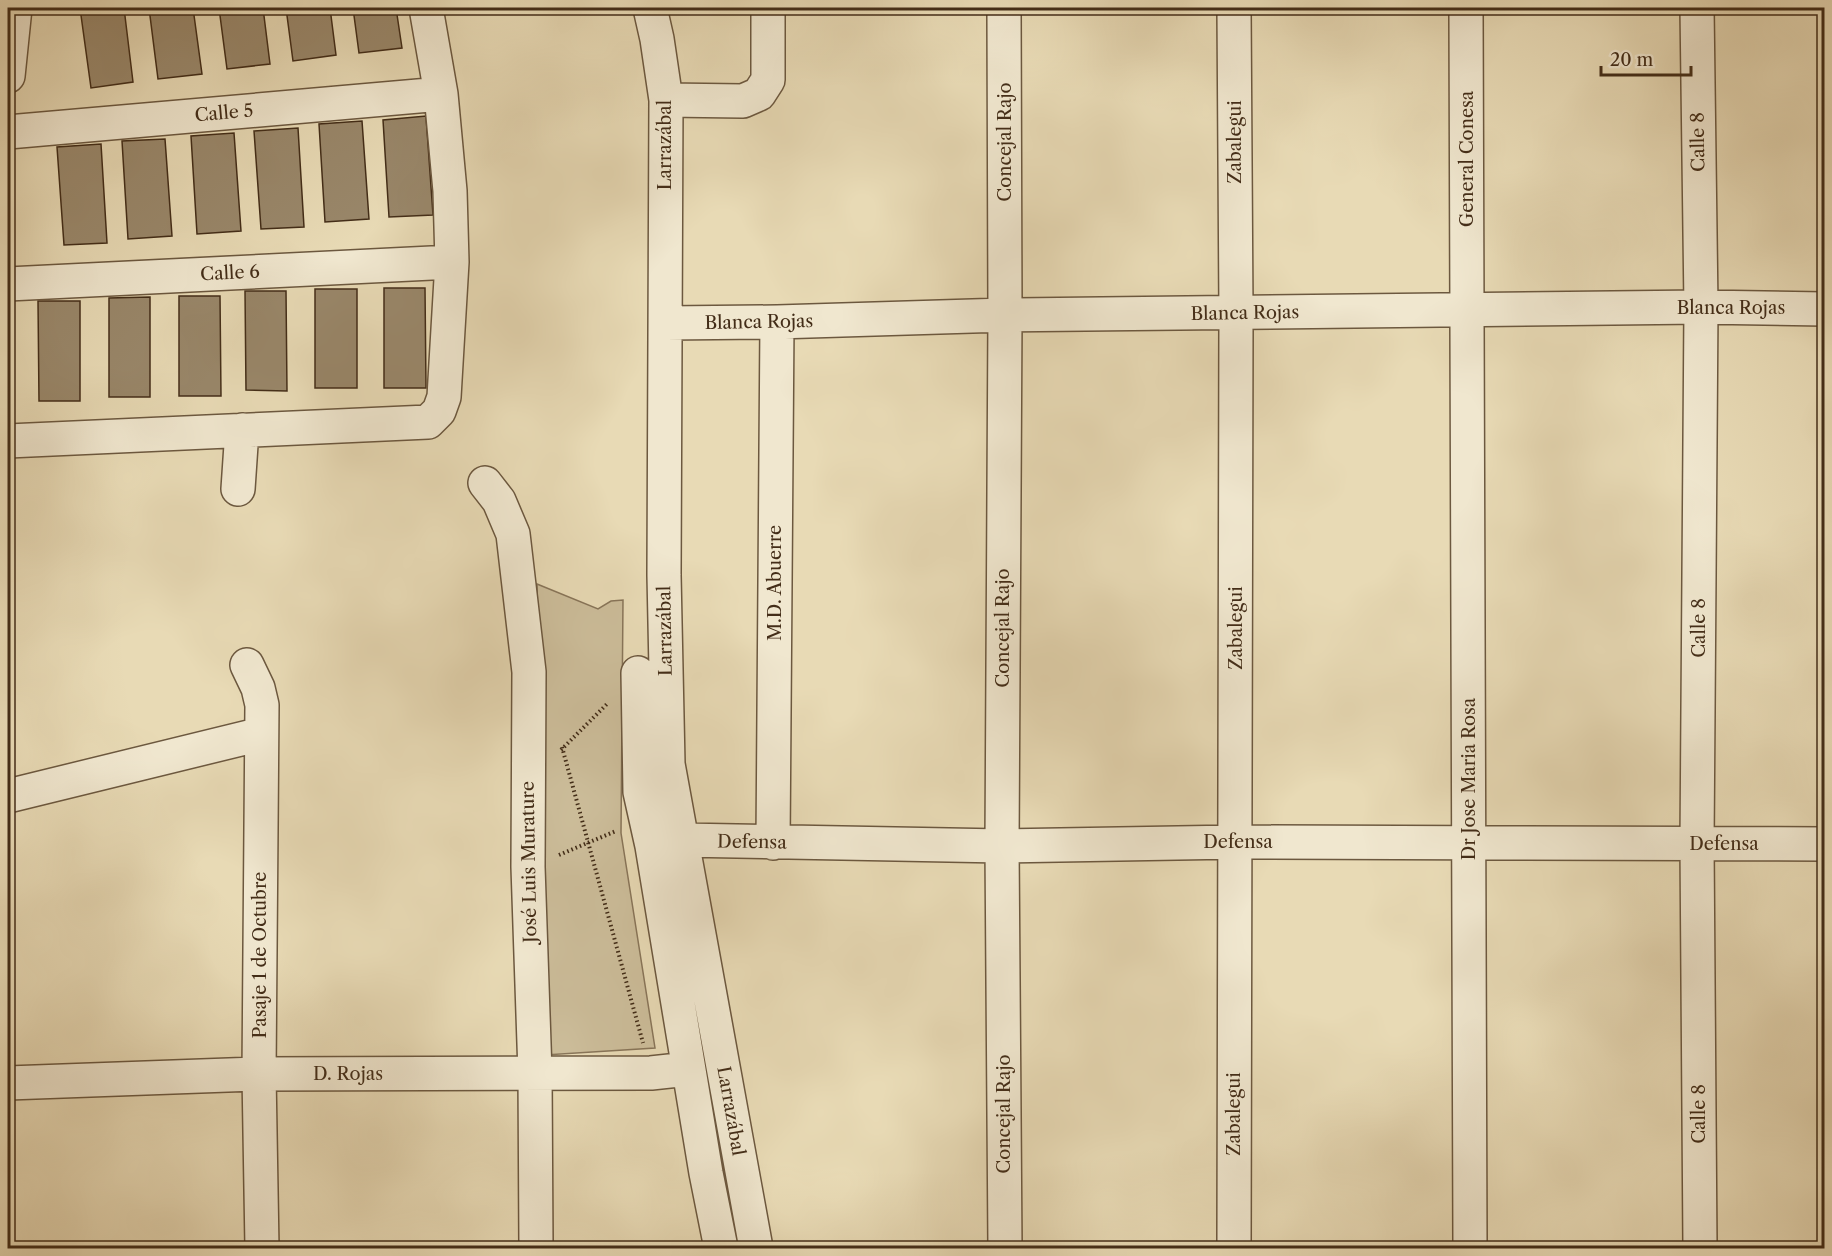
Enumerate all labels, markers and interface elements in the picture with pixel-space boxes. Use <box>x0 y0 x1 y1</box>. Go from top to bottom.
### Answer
scale bar <box>1601 39 1691 77</box>
text: 20 m <box>1610 49 1654 71</box>
street label: Concejal Rajo <box>994 82 1016 202</box>
street label: General Conesa <box>1456 90 1478 227</box>
street label: Calle 5 <box>194 99 254 127</box>
street label: Larrazábal <box>654 100 676 190</box>
street label: Zabalegui <box>1224 100 1246 184</box>
street label: Calle 8 <box>1686 112 1710 172</box>
street label: Calle 6 <box>200 260 260 286</box>
street label: Blanca Rojas <box>1677 297 1785 319</box>
street label: Blanca Rojas <box>1191 301 1299 325</box>
street label: Blanca Rojas <box>705 310 813 334</box>
street label: M.D. Abuerre <box>764 525 786 641</box>
street label: Concejal Rajo <box>992 568 1014 688</box>
street label: Larrazábal <box>653 586 677 676</box>
street label: Zabalegui <box>1225 586 1247 670</box>
street label: Calle 8 <box>1688 598 1710 658</box>
street label: Dr Jose Maria Rosa <box>1458 697 1480 860</box>
street label: José Luis Murature <box>517 781 541 946</box>
street label: Defensa <box>717 830 787 854</box>
street label: Defensa <box>1203 831 1273 853</box>
street label: Defensa <box>1689 833 1759 855</box>
street label: Pasaje 1 de Octubre <box>249 872 271 1038</box>
street label: Concejal Rajo <box>993 1054 1015 1174</box>
street label: D. Rojas <box>313 1063 383 1085</box>
street label: Larrazábal <box>712 1065 750 1157</box>
street label: Zabalegui <box>1223 1072 1245 1156</box>
street label: Calle 8 <box>1688 1084 1710 1144</box>

